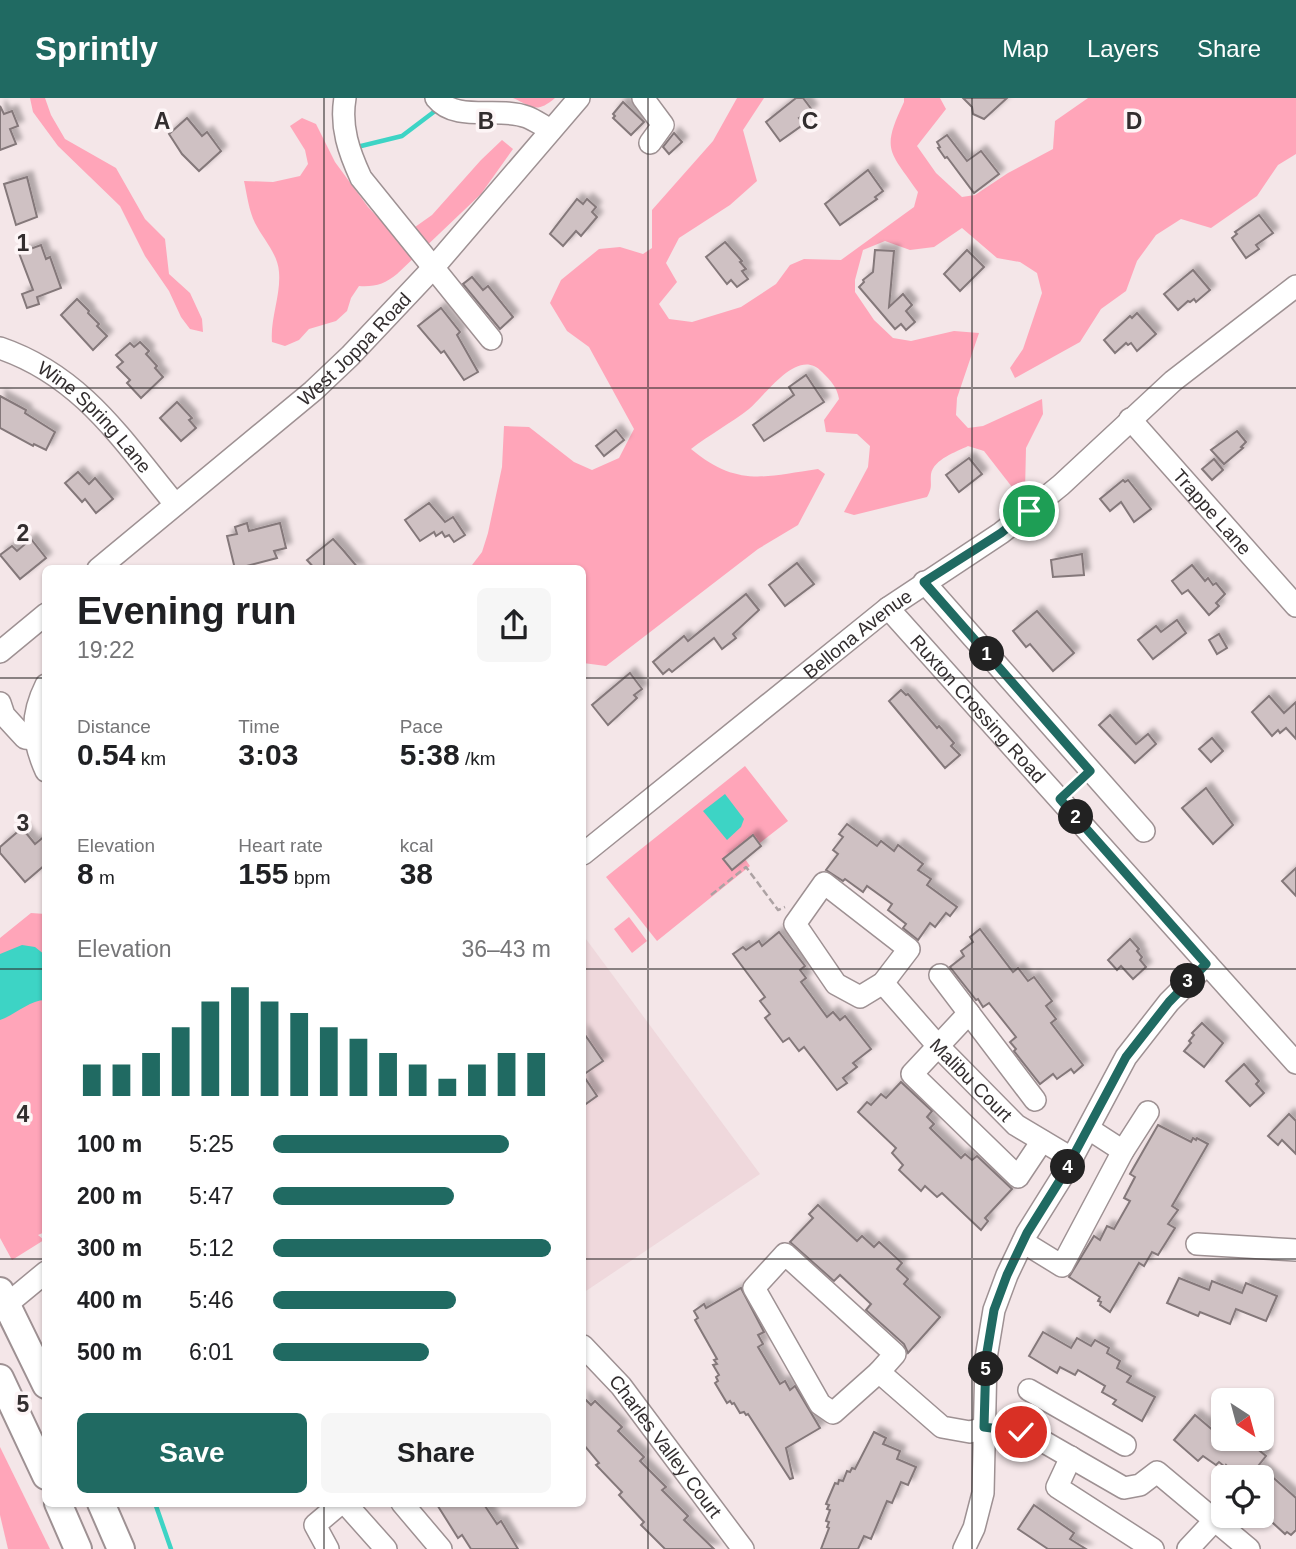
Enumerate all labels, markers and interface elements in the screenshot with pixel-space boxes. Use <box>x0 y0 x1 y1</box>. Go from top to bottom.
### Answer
text: Sprintly <box>35 30 158 67</box>
text: Map <box>1002 35 1049 62</box>
text: Layers <box>1087 35 1159 62</box>
text: Share <box>1197 35 1261 62</box>
text: A <box>154 108 170 134</box>
text: B <box>478 108 494 134</box>
text: C <box>802 108 818 134</box>
text: D <box>1126 108 1142 134</box>
text: 1 <box>17 230 30 256</box>
street label: West Joppa Road <box>294 288 415 410</box>
street label: Wine Spring Lane <box>34 357 156 477</box>
street label: Trappe Lane <box>1169 465 1256 559</box>
pin <box>999 481 1059 541</box>
icon: arrive <box>1010 492 1048 530</box>
text: 2 <box>17 520 29 546</box>
street label: Bellona Avenue <box>799 585 916 683</box>
button: share <box>477 588 551 662</box>
text: Evening run <box>77 590 297 632</box>
street label: Ruxton Crossing Road <box>906 630 1050 787</box>
pin: 1 <box>970 636 1004 672</box>
text: 19:22 <box>77 637 135 663</box>
text: 1 <box>981 643 992 664</box>
text: Distance <box>77 716 151 737</box>
text: Time <box>238 716 280 737</box>
text: Pace <box>400 716 443 737</box>
text: 0.54 <box>77 738 135 771</box>
text: 3:03 <box>238 738 298 771</box>
text: 5:38 <box>400 738 460 771</box>
text: km <box>135 748 166 769</box>
text: /km <box>460 748 496 769</box>
pin: 2 <box>1058 800 1094 834</box>
text: 2 <box>1070 806 1081 827</box>
text: 3 <box>17 810 29 836</box>
text: Elevation <box>77 835 155 856</box>
text: Heart rate <box>238 835 323 856</box>
text: kcal <box>400 835 433 856</box>
text: 8 <box>77 857 94 890</box>
text: 155 <box>238 857 288 890</box>
text: 38 <box>400 857 433 890</box>
text: m <box>94 867 115 888</box>
text: bpm <box>288 867 331 888</box>
text: Elevation <box>77 936 172 962</box>
text: 36–43 m <box>461 936 551 962</box>
pin: 3 <box>1170 964 1206 998</box>
text: 3 <box>1182 970 1193 991</box>
street label: Malibu Court <box>926 1034 1017 1126</box>
text: 4 <box>17 1101 30 1127</box>
text: 100 m <box>77 1131 142 1157</box>
text: 5:25 <box>189 1131 234 1157</box>
pin: 4 <box>1050 1150 1086 1184</box>
text: 4 <box>1062 1156 1073 1177</box>
text: 200 m <box>77 1183 142 1209</box>
text: 5:47 <box>189 1183 234 1209</box>
text: 300 m <box>77 1235 142 1261</box>
text: 5:12 <box>189 1235 234 1261</box>
text: 400 m <box>77 1287 142 1313</box>
text: 5:46 <box>189 1287 234 1313</box>
text: 500 m <box>77 1339 142 1365</box>
text: 6:01 <box>189 1339 234 1365</box>
pin: 5 <box>968 1352 1004 1386</box>
text: 5 <box>980 1358 991 1379</box>
street label: Charles Valley Court <box>605 1370 727 1522</box>
north arrow <box>1211 1388 1274 1451</box>
map controls <box>1211 1388 1274 1528</box>
text: 5 <box>17 1391 30 1417</box>
pin <box>991 1402 1051 1462</box>
button: Save <box>77 1413 307 1493</box>
button: Share <box>321 1413 551 1493</box>
icon: check <box>1002 1413 1040 1451</box>
button: locate <box>1211 1465 1274 1528</box>

